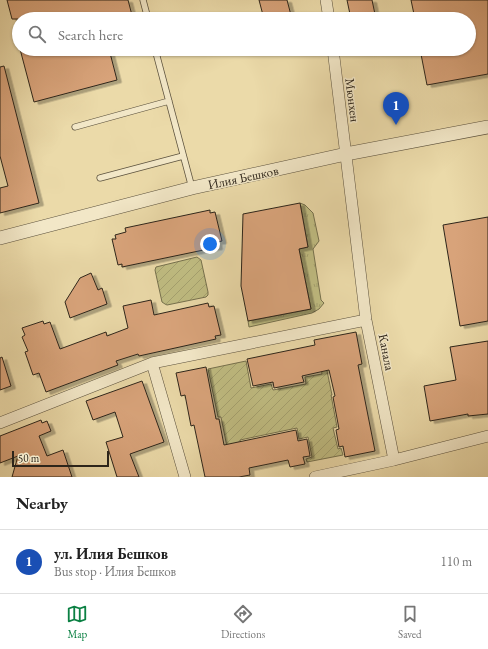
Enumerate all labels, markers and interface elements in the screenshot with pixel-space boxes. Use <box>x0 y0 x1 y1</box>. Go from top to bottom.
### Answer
search box <box>12 12 476 56</box>
icon: search <box>26 23 48 45</box>
text: Search here <box>58 25 123 44</box>
street label: Мюнхен <box>341 77 364 123</box>
pin: 1 <box>383 92 409 125</box>
street label: Илия Бешков <box>206 162 280 193</box>
your location <box>200 234 220 254</box>
street label: Канала <box>375 332 399 373</box>
scale bar <box>12 449 109 468</box>
text: 50 m <box>18 451 39 465</box>
text: Nearby <box>16 492 68 514</box>
text: ул. Илия Бешков <box>54 544 168 563</box>
text: 1 <box>26 553 32 570</box>
text: 110 m <box>441 553 472 570</box>
text: Bus stop · Илия Бешков <box>54 563 176 580</box>
tab: Map <box>66 603 88 641</box>
tab: Directions <box>221 603 265 641</box>
tab: Saved <box>398 603 422 641</box>

